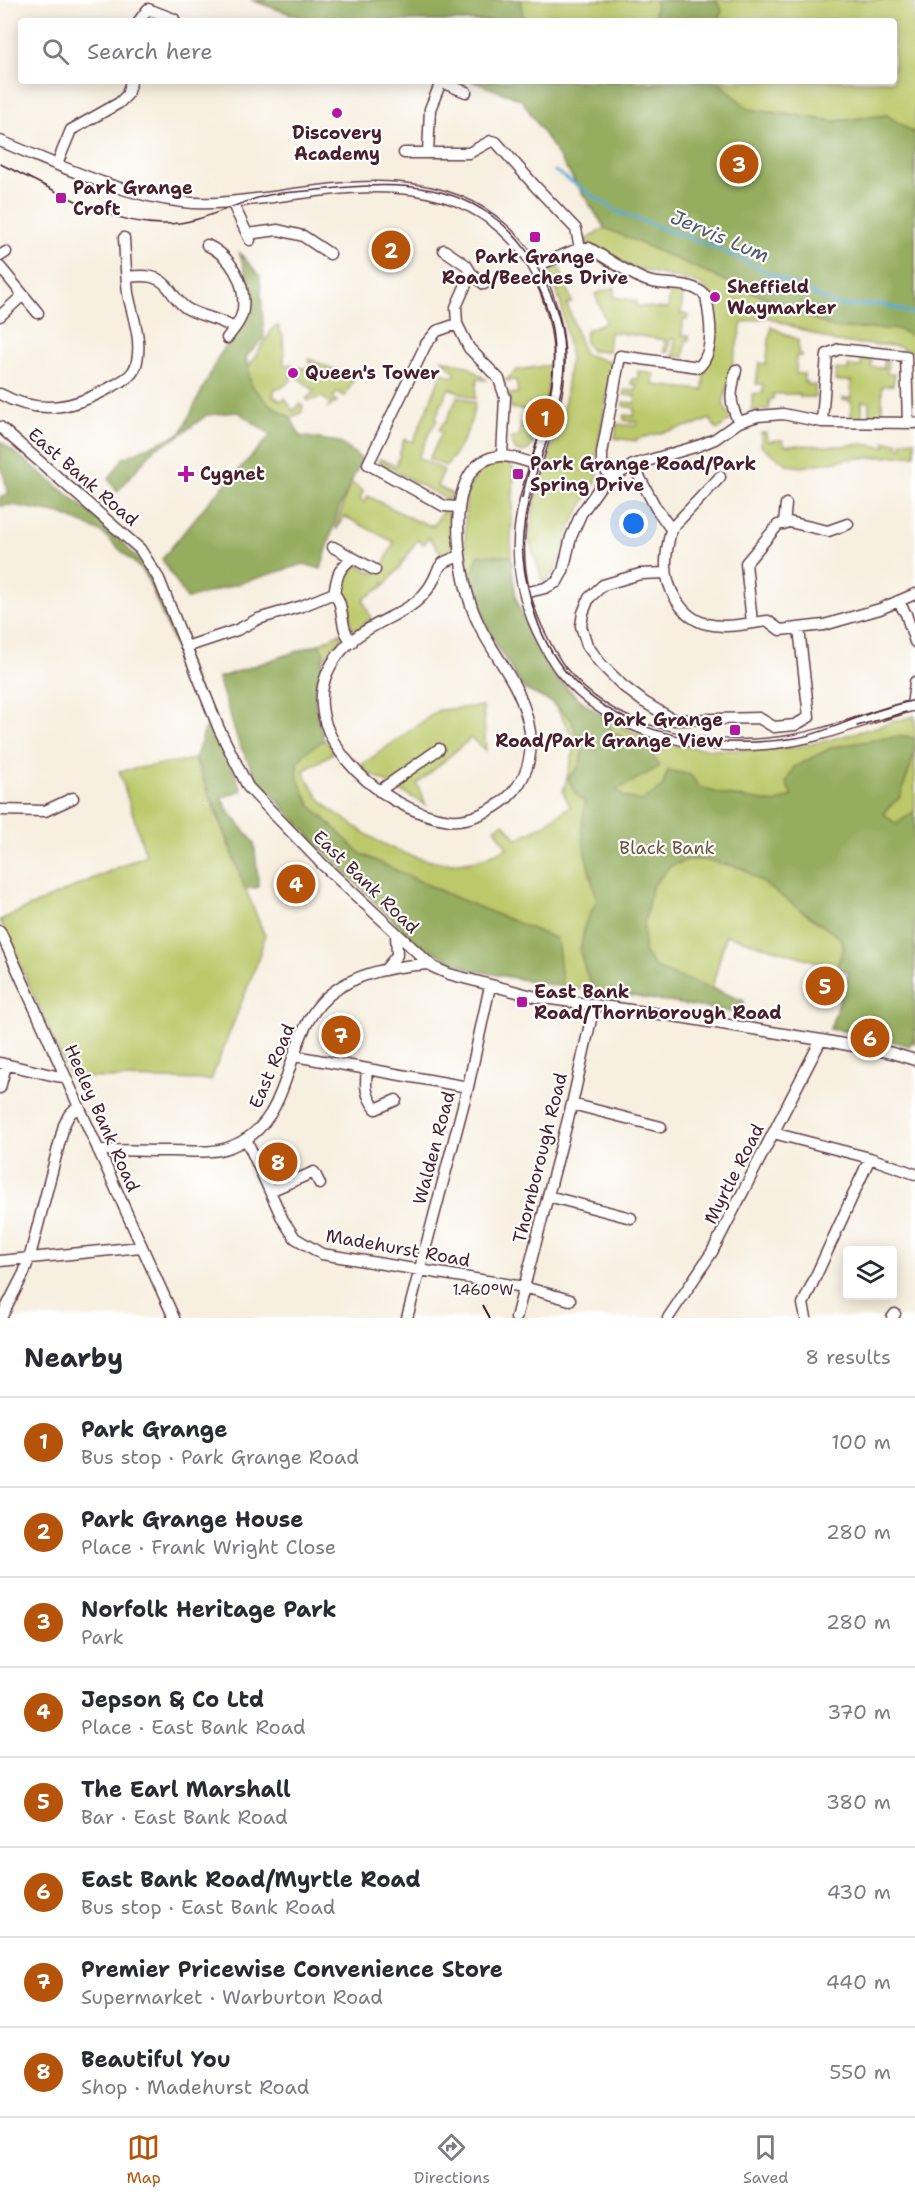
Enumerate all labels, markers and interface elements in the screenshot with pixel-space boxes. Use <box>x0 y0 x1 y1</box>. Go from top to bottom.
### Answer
search box <box>18 18 897 84</box>
icon: search <box>39 35 72 68</box>
text: Search here <box>87 37 213 66</box>
marker: Discovery Academy <box>330 106 344 120</box>
place label: Discovery Academy <box>292 121 382 166</box>
pin: 3 <box>720 142 758 186</box>
place label: Park Grange Croft <box>73 176 193 221</box>
marker: Park Grange Croft <box>54 191 68 205</box>
water label: Jervis Lum <box>667 204 773 268</box>
pin: 2 <box>372 228 410 272</box>
marker: Park Grange Road/Beeches Drive <box>528 230 542 244</box>
place label: Park Grange Road/Beeches Drive <box>442 245 628 290</box>
place label: Sheffield Waymarker <box>727 275 837 320</box>
marker: Sheffield Waymarker <box>708 290 722 304</box>
place label: Queen's Tower <box>305 361 440 385</box>
marker: Queen's Tower <box>286 366 300 380</box>
pin: 1 <box>526 396 564 440</box>
street label: East Bank Road <box>23 422 143 532</box>
place label: Park Grange Road/Park Spring Drive <box>530 452 756 497</box>
place label: Cygnet <box>200 462 265 486</box>
marker: Cygnet <box>177 465 195 483</box>
marker: Park Grange Road/Park Spring Drive <box>511 467 525 481</box>
your location <box>619 509 648 538</box>
place label: Park Grange Road/Park Grange View <box>495 708 724 753</box>
marker: Park Grange Road/Park Grange View <box>728 723 742 737</box>
street label: East Bank Road <box>308 825 424 939</box>
park label: Black Bank <box>619 836 715 860</box>
pin: 4 <box>276 862 316 906</box>
pin: 5 <box>806 964 844 1008</box>
place label: East Bank Road/Thornborough Road <box>534 980 782 1025</box>
marker: East Bank Road/Thornborough Road <box>515 995 529 1009</box>
pin: 7 <box>322 1012 360 1058</box>
pin: 6 <box>850 1016 890 1060</box>
street label: East Road <box>243 1020 301 1112</box>
street label: Heeley Bank Road <box>59 1040 145 1196</box>
street label: Thornborough Road <box>507 1070 573 1246</box>
street label: Walden Road <box>407 1089 461 1207</box>
street label: Myrtle Road <box>698 1120 770 1228</box>
pin: 8 <box>258 1140 298 1184</box>
street label: Madehurst Road <box>324 1223 472 1273</box>
map controls <box>843 1246 897 1300</box>
button: layers <box>843 1246 897 1300</box>
text: 1.460°W <box>452 1280 514 1300</box>
text: Nearby <box>24 1340 123 1375</box>
text: 8 results <box>805 1344 891 1370</box>
text: Park Grange <box>81 1415 227 1444</box>
text: 1 <box>39 1429 48 1455</box>
text: 100 m <box>831 1429 891 1455</box>
text: Bus stop · Park Grange Road <box>81 1444 359 1470</box>
text: Park Grange House <box>81 1505 304 1534</box>
text: 2 <box>37 1519 51 1545</box>
text: 280 m <box>826 1519 891 1545</box>
text: Place · Frank Wright Close <box>81 1534 336 1560</box>
text: Norfolk Heritage Park <box>81 1595 337 1624</box>
text: 3 <box>37 1609 51 1635</box>
text: 280 m <box>826 1609 891 1635</box>
text: Park <box>81 1624 124 1650</box>
text: Jepson & Co Ltd <box>81 1685 264 1714</box>
text: 4 <box>37 1699 51 1725</box>
text: 370 m <box>827 1699 891 1725</box>
text: Place · East Bank Road <box>81 1714 306 1740</box>
text: The Earl Marshall <box>81 1775 291 1804</box>
text: 5 <box>37 1789 50 1815</box>
text: 380 m <box>826 1789 891 1815</box>
text: Bar · East Bank Road <box>81 1804 288 1830</box>
text: East Bank Road/Myrtle Road <box>81 1865 421 1894</box>
text: 6 <box>37 1879 51 1905</box>
text: 430 m <box>827 1879 891 1905</box>
text: Bus stop · East Bank Road <box>81 1894 335 1920</box>
text: Premier Pricewise Convenience Store <box>81 1955 503 1984</box>
text: 7 <box>37 1969 51 1995</box>
text: 440 m <box>826 1969 891 1995</box>
text: Supermarket · Warburton Road <box>81 1984 383 2010</box>
text: Beautiful You <box>81 2045 231 2074</box>
text: 8 <box>37 2059 51 2085</box>
text: 550 m <box>829 2059 891 2085</box>
text: Shop · Madehurst Road <box>81 2074 309 2100</box>
tab: Map <box>127 2131 161 2188</box>
tab: Directions <box>414 2131 490 2188</box>
tab: Saved <box>743 2131 789 2188</box>

